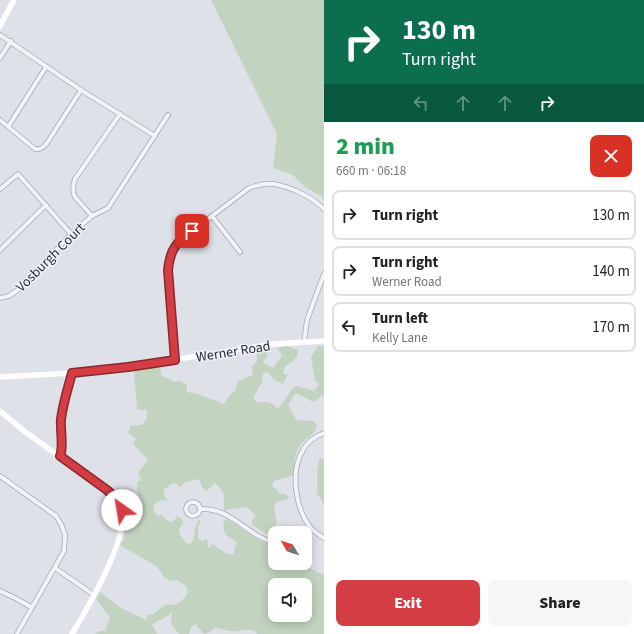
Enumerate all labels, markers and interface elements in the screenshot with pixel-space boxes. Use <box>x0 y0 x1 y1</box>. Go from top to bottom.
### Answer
text: 130 m <box>402 10 476 50</box>
icon: right <box>336 16 388 68</box>
text: Turn right <box>402 47 476 72</box>
icon: left <box>410 92 432 114</box>
icon: ahead <box>452 92 474 114</box>
icon: ahead <box>494 92 516 114</box>
icon: right <box>536 92 558 114</box>
text: 2 min <box>336 129 395 164</box>
button: close <box>590 135 632 177</box>
text: 660 m · 06:18 <box>336 162 406 180</box>
icon: right <box>338 204 360 226</box>
text: Turn right <box>372 205 438 226</box>
text: 130 m <box>592 205 630 226</box>
pin <box>175 214 209 248</box>
street label: Vosburgh Court <box>12 218 90 297</box>
icon: arrive <box>181 220 203 242</box>
text: Turn right <box>372 252 438 273</box>
icon: right <box>338 260 360 282</box>
text: 140 m <box>592 261 630 282</box>
text: Werner Road <box>372 273 442 291</box>
text: Turn left <box>372 308 428 329</box>
icon: left <box>338 316 360 338</box>
text: 170 m <box>592 317 630 338</box>
text: Kelly Lane <box>372 329 428 347</box>
street label: Werner Road <box>194 336 272 368</box>
position arrow <box>101 489 143 531</box>
north arrow <box>268 526 312 570</box>
map controls <box>268 526 312 622</box>
button: sound <box>268 578 312 622</box>
button: Exit <box>336 580 480 626</box>
button: Share <box>488 580 632 626</box>

